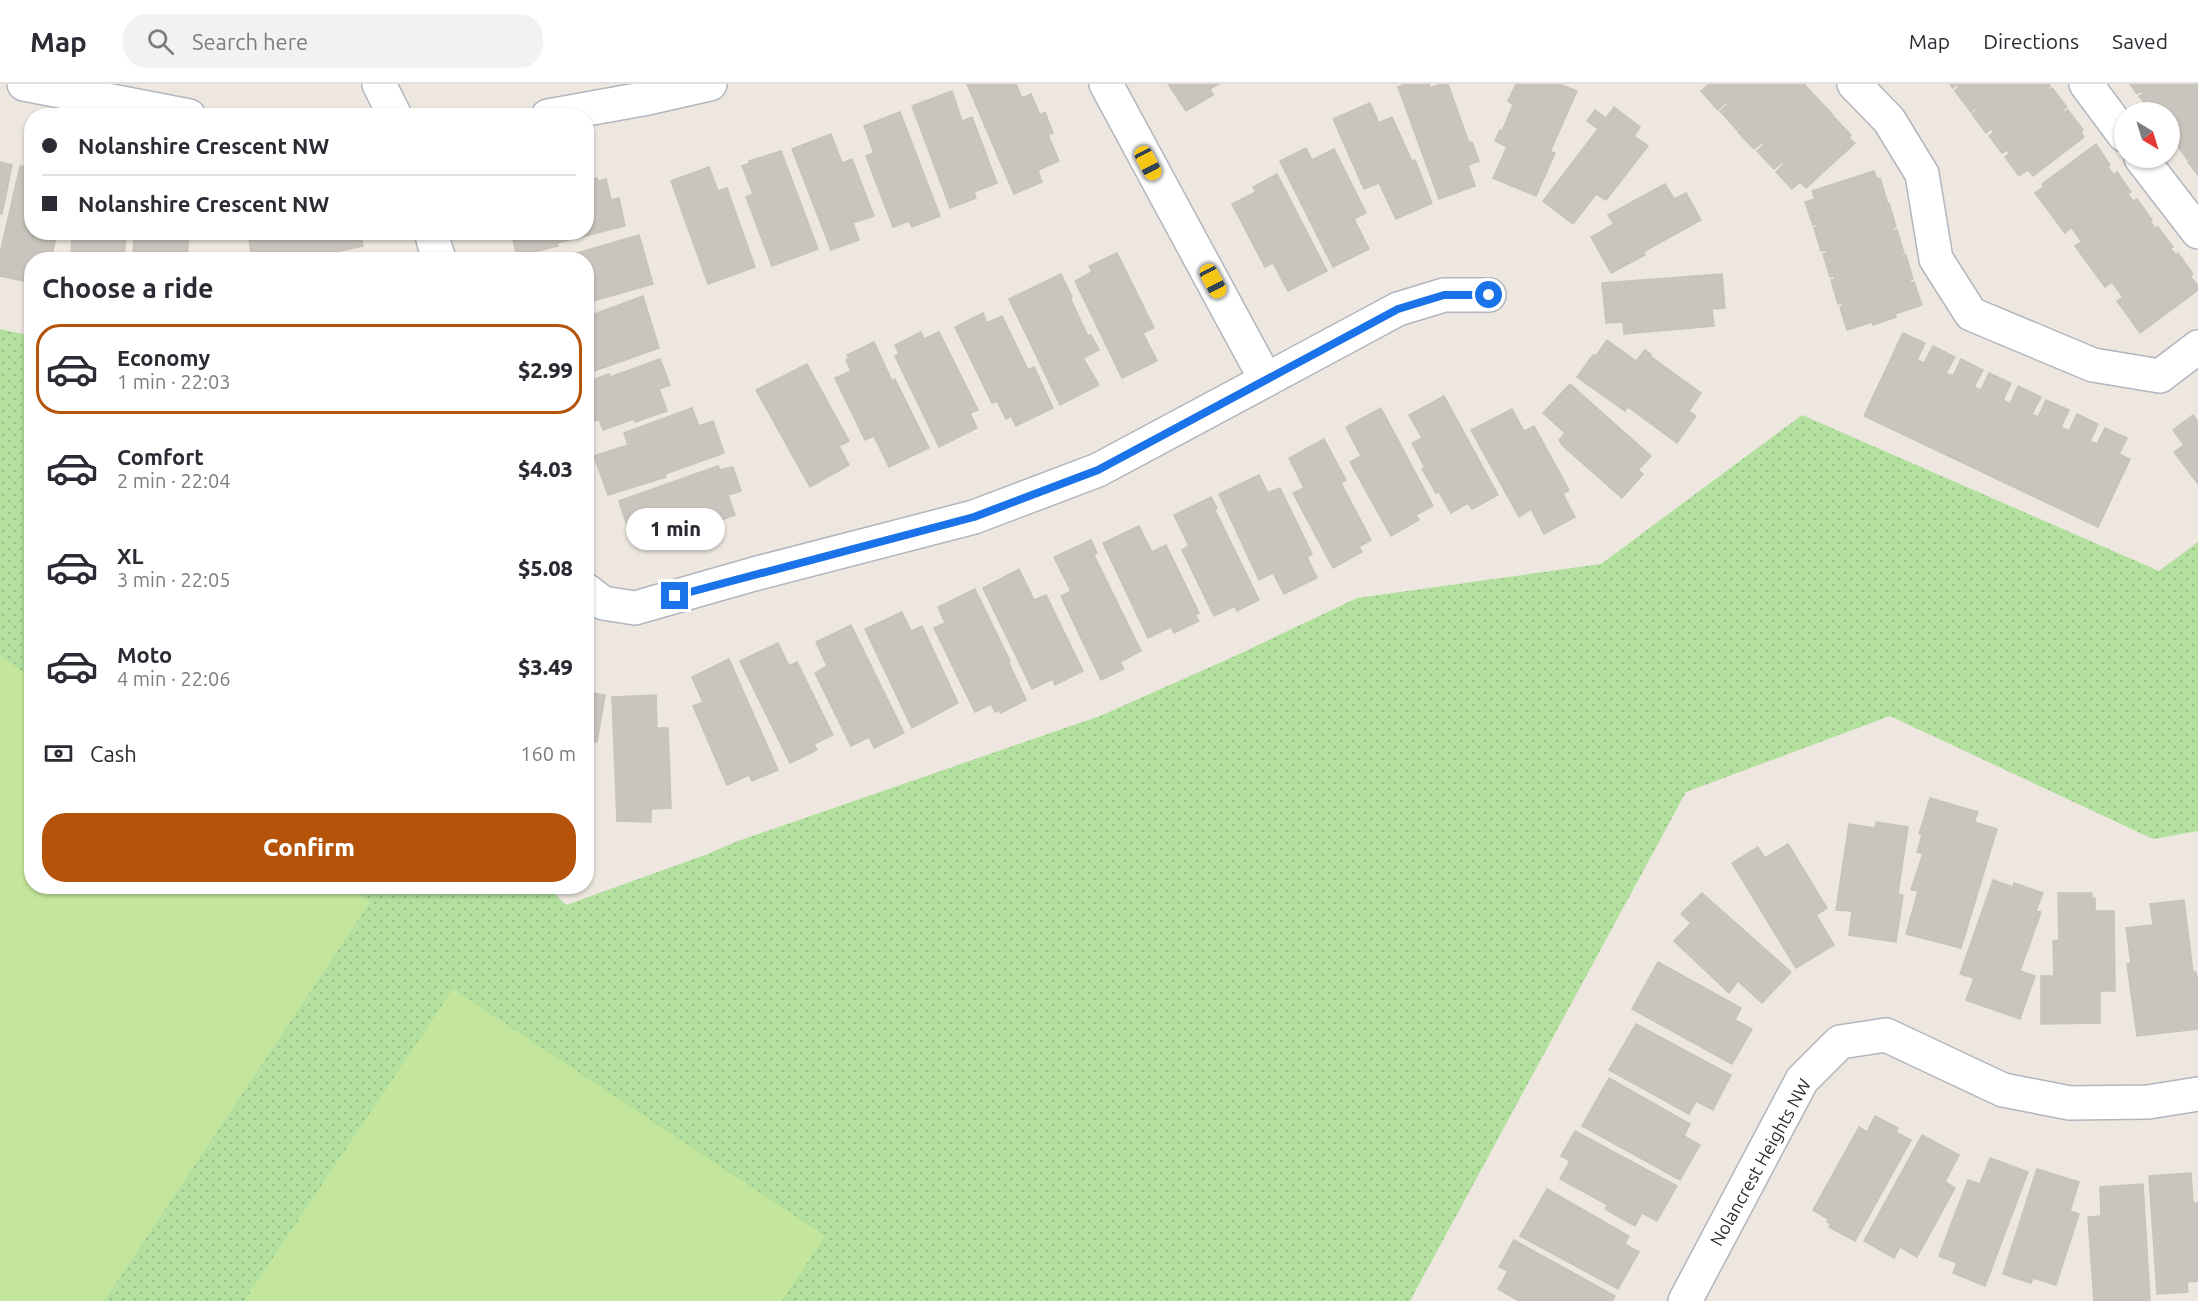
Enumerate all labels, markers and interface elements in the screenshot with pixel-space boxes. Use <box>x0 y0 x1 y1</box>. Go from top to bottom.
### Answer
search box <box>123 14 543 68</box>
icon: search <box>144 25 177 58</box>
text: Map <box>30 26 87 57</box>
text: Search here <box>192 29 308 54</box>
text: Map <box>1909 29 1950 53</box>
text: Directions <box>1983 29 2079 53</box>
text: Saved <box>2112 29 2168 53</box>
north arrow <box>2114 102 2180 168</box>
map controls <box>2114 102 2180 168</box>
text: Nolanshire Crescent NW <box>78 133 329 158</box>
car <box>1132 143 1164 183</box>
text: Nolanshire Crescent NW <box>78 191 329 216</box>
car <box>1197 261 1229 301</box>
text: Choose a ride <box>42 273 214 303</box>
route start <box>1475 281 1502 308</box>
icon: car <box>45 342 99 396</box>
text: Economy <box>117 345 210 370</box>
text: $2.99 <box>518 357 573 382</box>
text: 1 min · 22:03 <box>117 370 231 393</box>
icon: car <box>45 441 99 495</box>
text: Comfort <box>117 444 204 469</box>
text: $4.03 <box>518 456 573 481</box>
text: 2 min · 22:04 <box>117 469 231 492</box>
callout: 1 min <box>626 509 724 551</box>
text: 1 min <box>650 517 701 540</box>
icon: car <box>45 540 99 594</box>
text: XL <box>117 543 144 568</box>
text: $5.08 <box>518 555 573 580</box>
text: 3 min · 22:05 <box>117 568 231 591</box>
route end <box>661 582 688 609</box>
icon: car <box>45 639 99 693</box>
text: Moto <box>117 642 172 667</box>
text: $3.49 <box>518 654 573 679</box>
text: 4 min · 22:06 <box>117 667 231 690</box>
icon: cash <box>42 737 75 770</box>
text: Cash <box>90 741 137 766</box>
text: 160 m <box>520 742 576 765</box>
button: Confirm <box>42 813 576 882</box>
street label: Nolancrest Heights NW <box>1706 1075 1814 1249</box>

